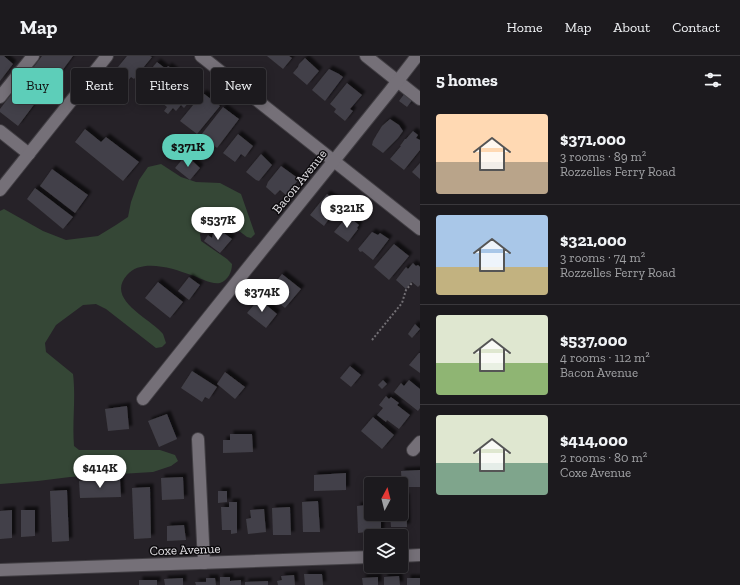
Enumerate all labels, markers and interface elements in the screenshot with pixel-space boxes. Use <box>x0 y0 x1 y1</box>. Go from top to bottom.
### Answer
text: Map <box>20 16 57 39</box>
text: Home <box>507 19 543 36</box>
text: Map <box>565 19 591 36</box>
text: About <box>613 19 650 36</box>
text: Contact <box>672 19 720 36</box>
chip: Buy <box>12 68 63 104</box>
chip: Rent <box>71 68 128 104</box>
chip: Filters <box>136 68 203 104</box>
chip: New <box>211 68 266 104</box>
icon: filters <box>702 69 724 91</box>
text: 5 homes <box>436 70 498 90</box>
text: $371,000 <box>560 129 626 149</box>
icon: home <box>468 130 516 178</box>
pin: $371K <box>160 134 216 168</box>
text: $371K <box>171 139 205 154</box>
street label: Bacon Avenue <box>269 146 330 216</box>
text: 3 rooms · 89 m² <box>560 149 646 164</box>
text: Rozzelles Ferry Road <box>560 164 676 179</box>
pin: $321K <box>319 195 375 229</box>
text: $321K <box>330 200 364 215</box>
pin: $537K <box>190 207 246 241</box>
text: $537K <box>200 212 236 227</box>
text: $321,000 <box>560 230 627 250</box>
icon: home <box>468 231 516 279</box>
text: 3 rooms · 74 m² <box>560 250 645 265</box>
text: Rozzelles Ferry Road <box>560 265 676 280</box>
pin: $374K <box>234 279 290 313</box>
text: $374K <box>244 284 280 299</box>
text: $537,000 <box>560 330 627 350</box>
icon: home <box>468 331 516 379</box>
text: 4 rooms · 112 m² <box>560 350 650 365</box>
text: Bacon Avenue <box>560 365 638 380</box>
text: $414,000 <box>560 430 628 450</box>
icon: home <box>468 431 516 479</box>
text: 2 rooms · 80 m² <box>560 450 647 465</box>
pin: $414K <box>72 455 128 489</box>
text: $414K <box>82 460 118 475</box>
text: Coxe Avenue <box>560 465 631 480</box>
north arrow <box>364 477 408 521</box>
map controls <box>364 477 408 573</box>
button: layers <box>364 529 408 573</box>
street label: Coxe Avenue <box>149 541 221 558</box>

